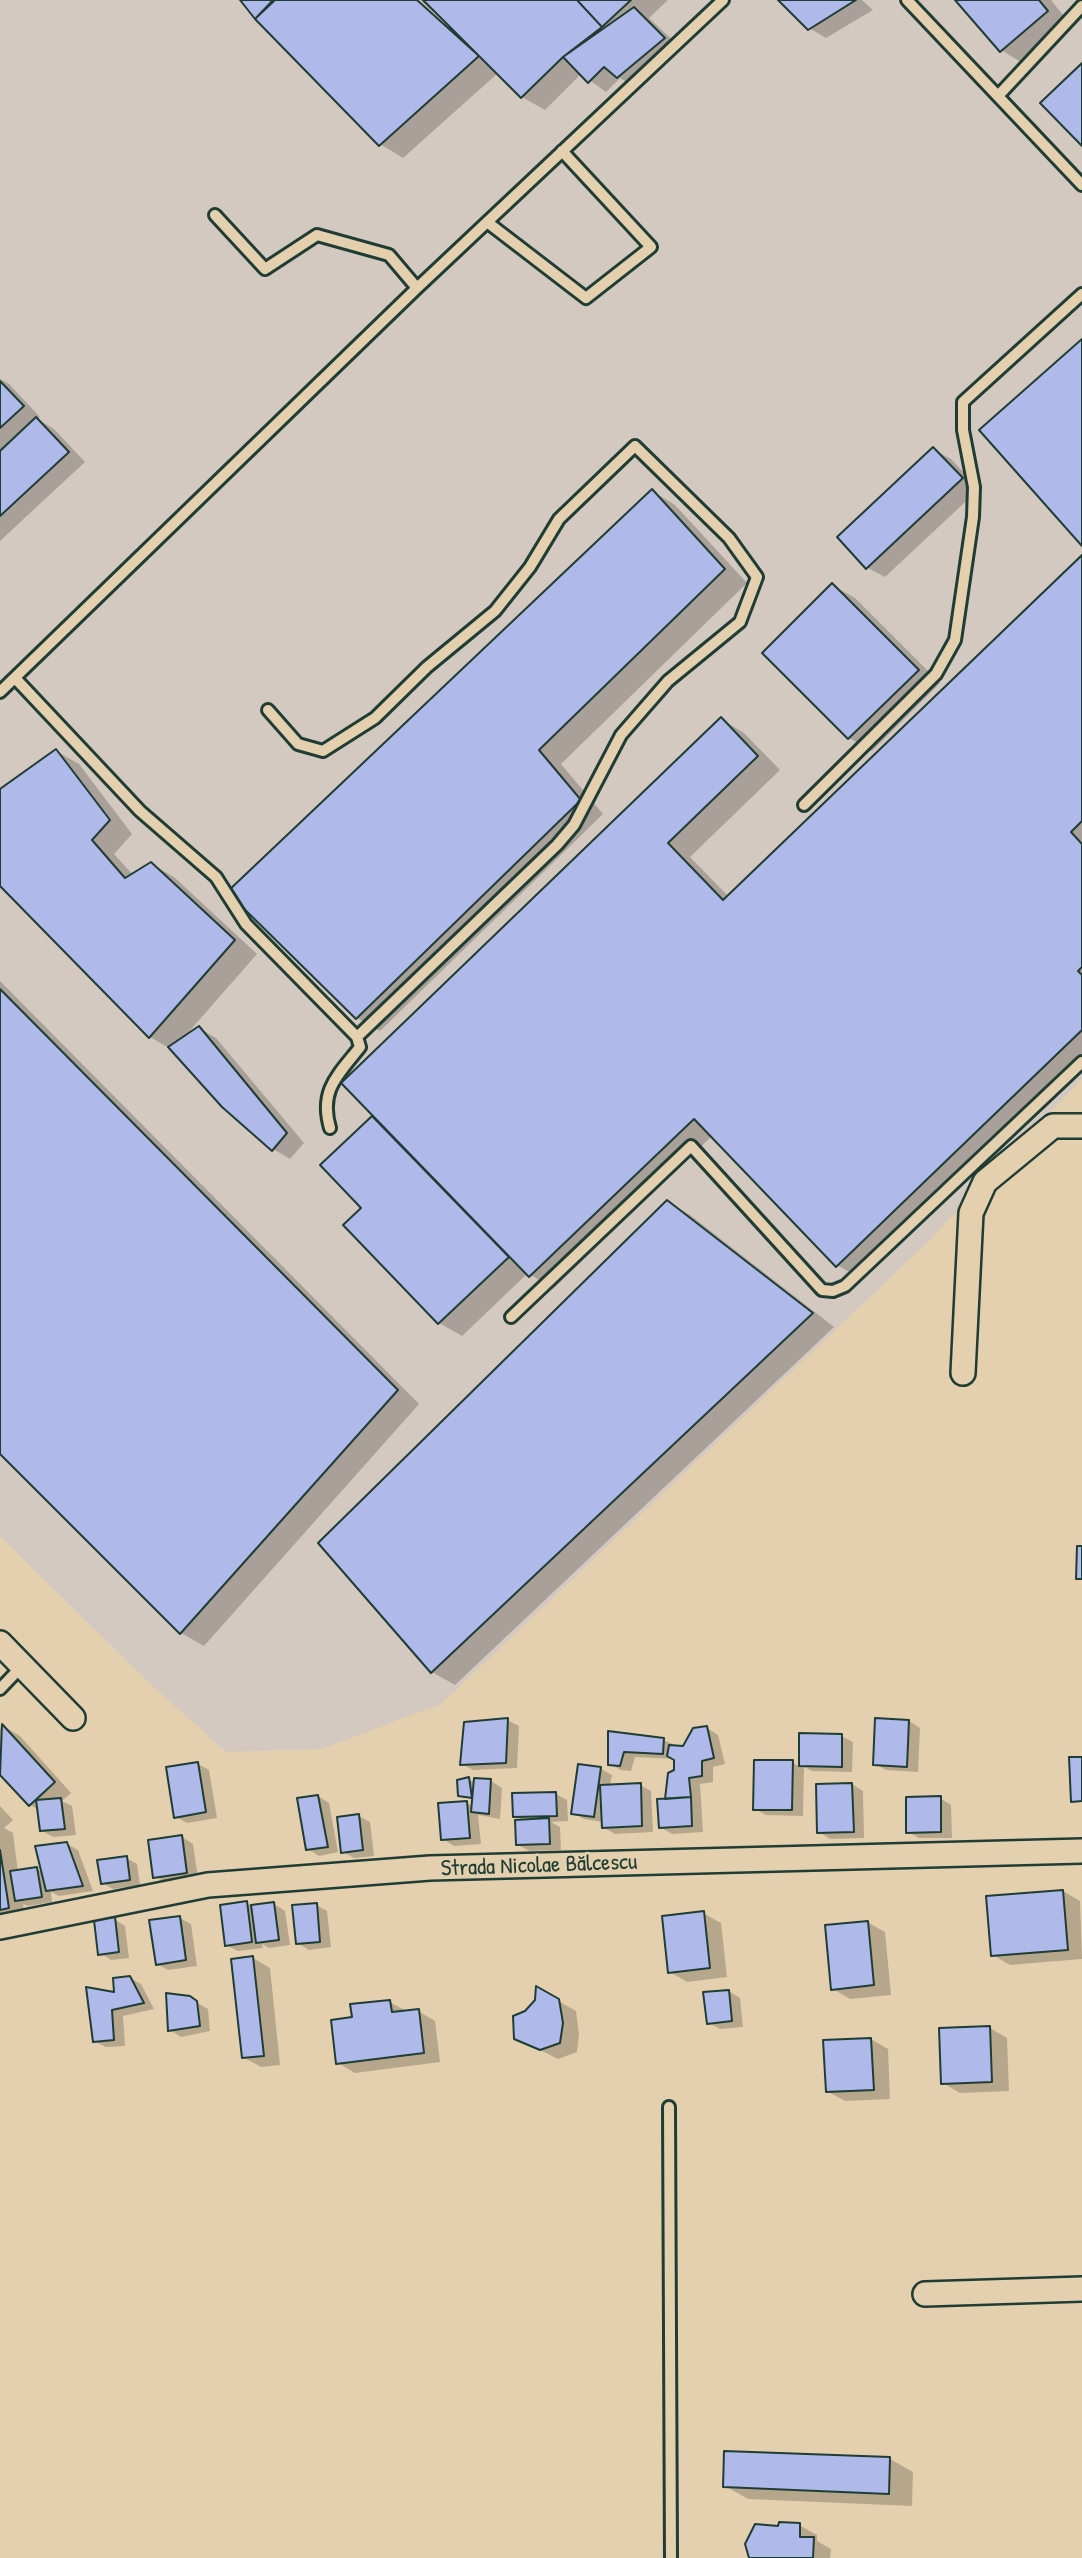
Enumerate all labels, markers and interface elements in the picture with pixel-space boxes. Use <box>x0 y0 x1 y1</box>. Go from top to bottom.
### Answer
street label: Strada Nicolae Bălcescu <box>440 1849 638 1883</box>

